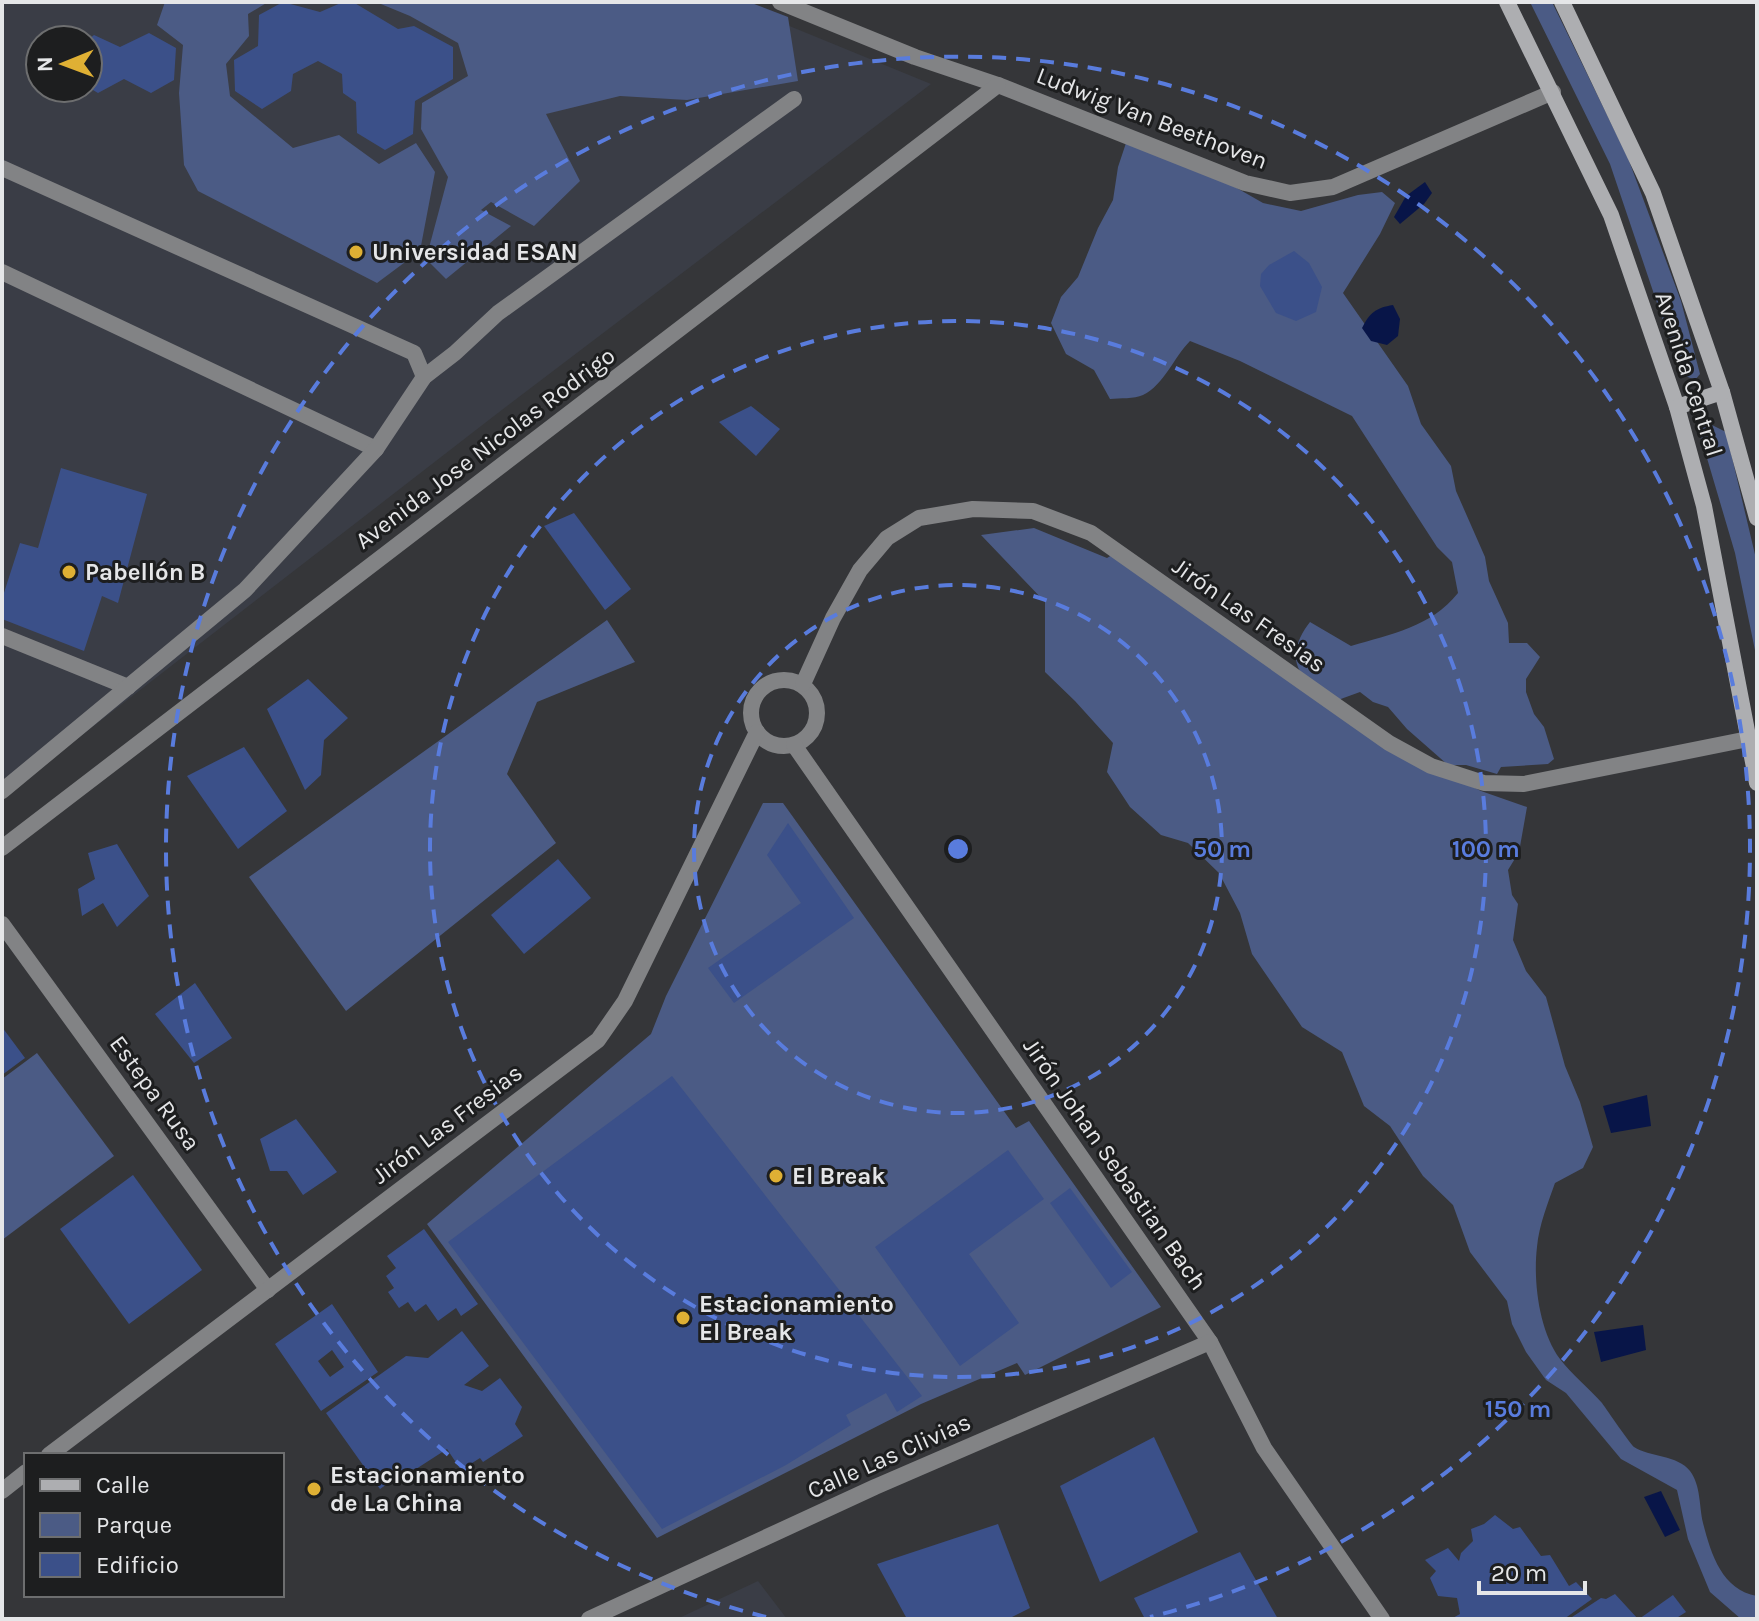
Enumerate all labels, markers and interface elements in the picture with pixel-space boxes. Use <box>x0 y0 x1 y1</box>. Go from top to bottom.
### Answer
north arrow <box>24 24 104 104</box>
text: N <box>32 56 58 72</box>
street label: Ludwig Van Beethoven <box>1033 61 1271 175</box>
place label: Universidad ESAN <box>372 238 578 266</box>
marker: Universidad ESAN <box>347 243 365 261</box>
street label: Avenida Central <box>1649 288 1729 460</box>
street label: Avenida Jose Nicolas Rodrigo <box>350 341 620 555</box>
street label: Jirón Las Fresias <box>1167 552 1331 678</box>
place label: Pabellón B <box>85 558 205 586</box>
marker: Pabellón B <box>60 563 78 581</box>
centre of rings <box>944 835 972 863</box>
text: 50 m <box>1193 835 1251 863</box>
text: 100 m <box>1452 835 1520 863</box>
street label: Estepa Rusa <box>104 1030 206 1156</box>
street label: Jirón Johan Sebastian Bach <box>1017 1033 1213 1295</box>
street label: Jirón Las Fresias <box>366 1058 528 1190</box>
place label: El Break <box>792 1162 885 1190</box>
marker: El Break <box>767 1167 785 1185</box>
place label: Estacionamiento El Break <box>699 1290 894 1346</box>
marker: Estacionamiento El Break <box>674 1309 692 1327</box>
text: 150 m <box>1485 1395 1551 1423</box>
street label: Calle Las Clivias <box>803 1407 975 1505</box>
legend <box>24 1453 284 1597</box>
place label: Estacionamiento de La China <box>330 1461 525 1517</box>
text: Calle <box>96 1471 150 1499</box>
marker: Estacionamiento de La China <box>305 1480 323 1498</box>
text: Parque <box>96 1511 172 1539</box>
scale bar <box>1479 1545 1585 1595</box>
text: Edificio <box>96 1551 179 1579</box>
text: 20 m <box>1491 1559 1547 1587</box>

